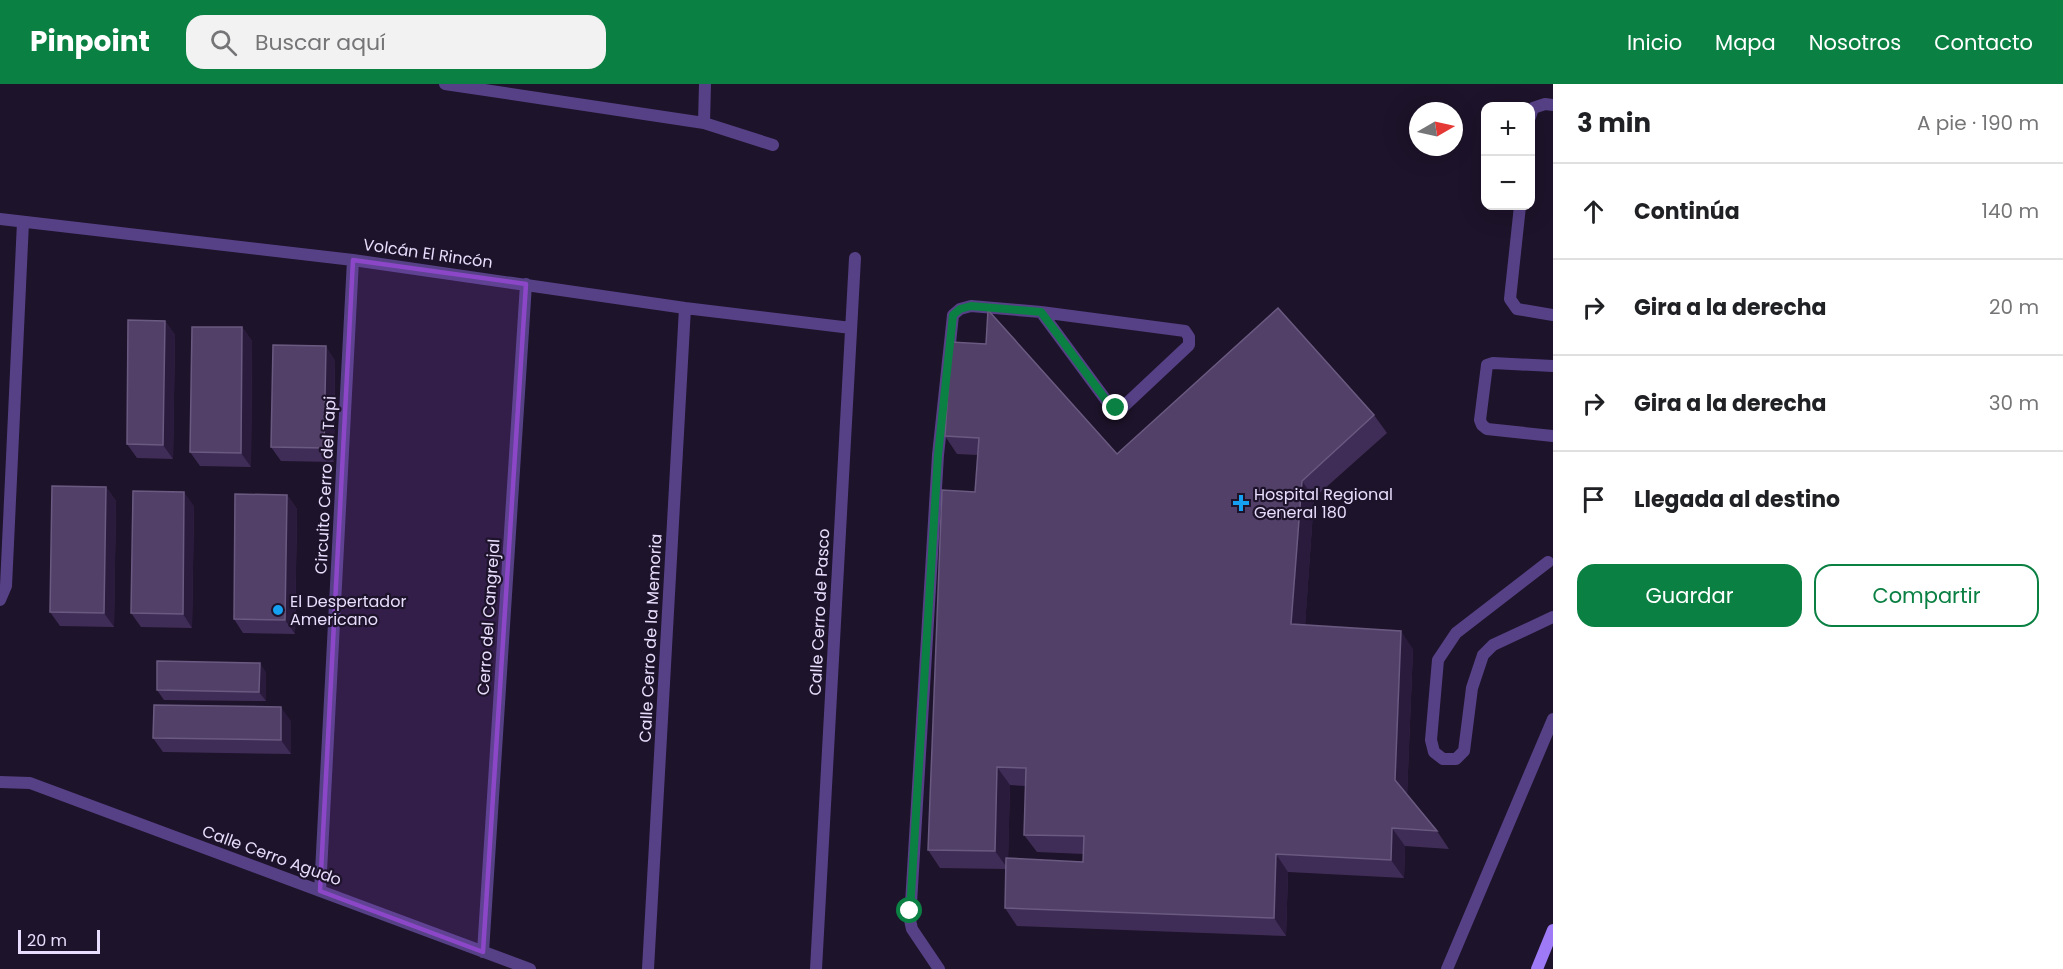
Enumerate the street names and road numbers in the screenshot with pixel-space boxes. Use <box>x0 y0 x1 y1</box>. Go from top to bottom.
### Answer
street label: Volcán El Rincón <box>362 233 494 274</box>
street label: Circuito Cerro del Tapi <box>309 395 342 575</box>
street label: Calle Cerro de Pasco <box>804 528 835 696</box>
street label: Calle Cerro de la Memoria <box>634 533 667 743</box>
street label: Cerro del Cangrejal <box>472 538 505 696</box>
street label: Calle Cerro Agudo <box>199 820 345 891</box>

